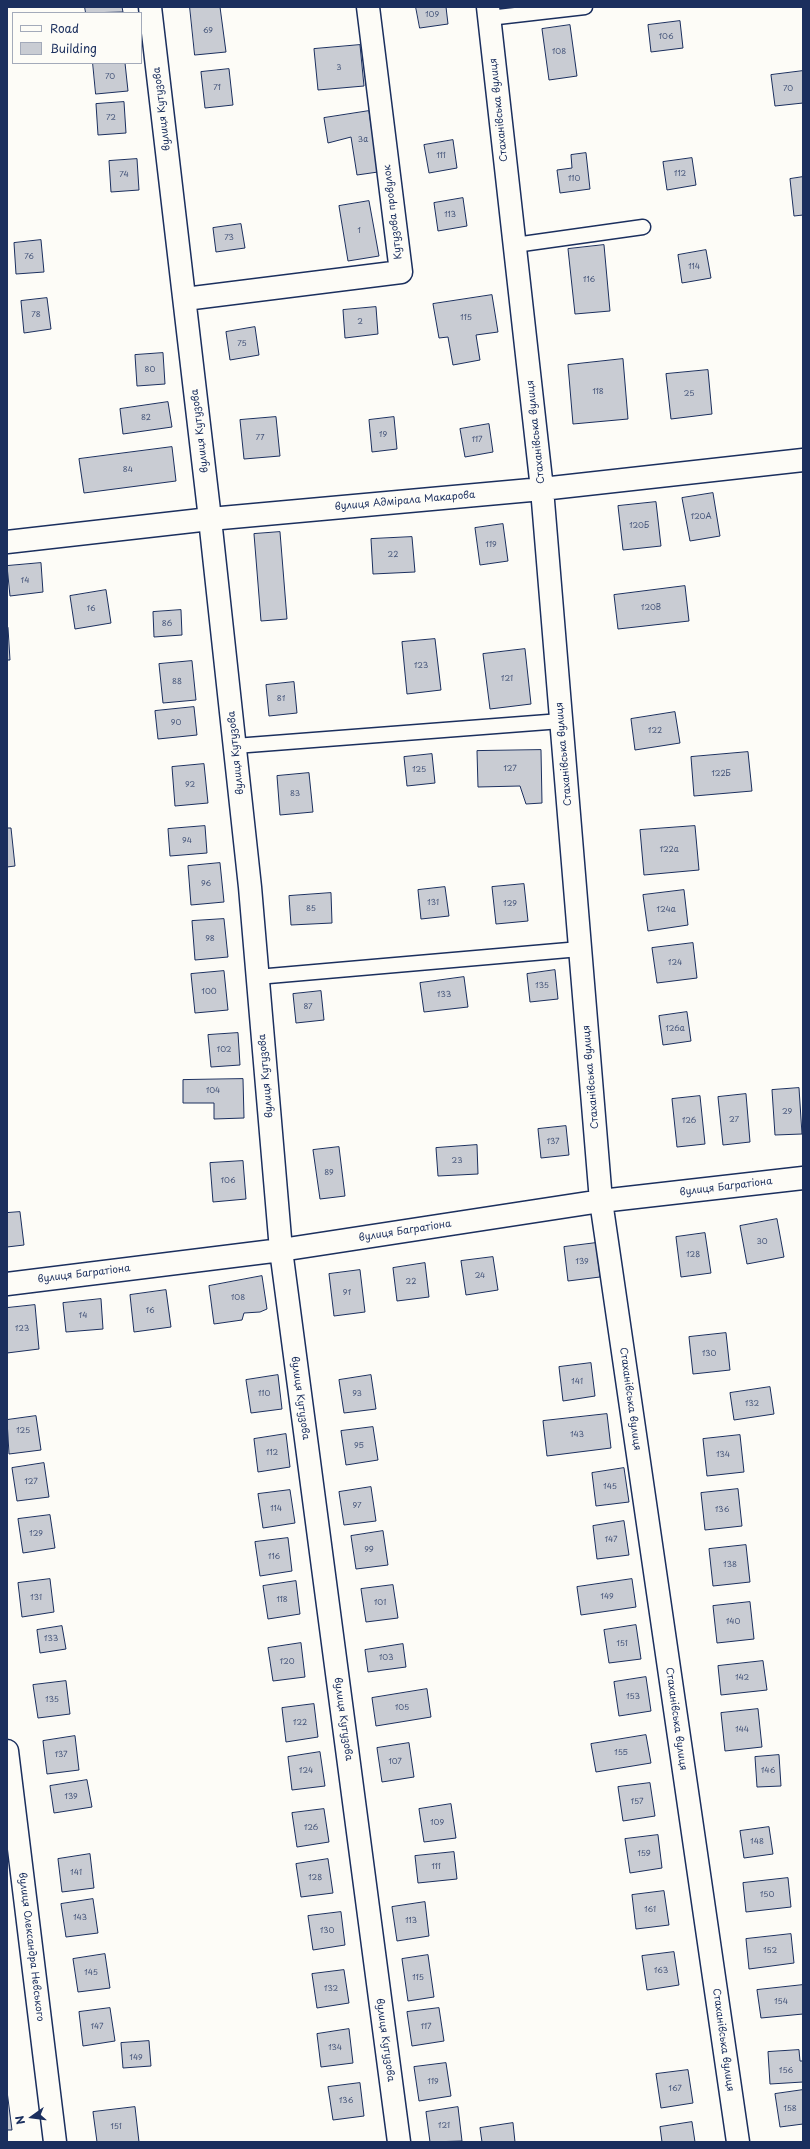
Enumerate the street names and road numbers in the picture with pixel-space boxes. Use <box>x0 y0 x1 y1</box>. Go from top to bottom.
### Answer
street label: Стаханівська вулиця <box>488 58 510 162</box>
street label: вулиця Кутузова <box>151 66 173 152</box>
street label: Кутузова провулок <box>381 164 405 260</box>
street label: Стаханівська вулиця <box>525 380 547 484</box>
street label: вулиця Кутузова <box>189 388 211 474</box>
street label: вулиця Адмірала Макарова <box>334 489 476 513</box>
street label: Стаханівська вулиця <box>553 702 575 806</box>
street label: вулиця Кутузова <box>226 710 246 796</box>
street label: Стаханівська вулиця <box>580 1025 602 1129</box>
street label: вулиця Кутузова <box>256 1034 276 1118</box>
street label: вулиця Багратіона <box>679 1175 773 1199</box>
street label: вулиця Багратіона <box>358 1218 452 1244</box>
street label: вулиця Багратіона <box>37 1262 131 1286</box>
street label: Стаханівська вулиця <box>617 1347 643 1451</box>
street label: вулиця Кутузова <box>288 1355 312 1441</box>
street label: Стаханівська вулиця <box>663 1667 689 1771</box>
street label: вулиця Кутузова <box>331 1676 355 1762</box>
street label: вулиця Олександра Невського <box>16 1872 46 2022</box>
street label: Стаханівська вулиця <box>710 1988 736 2092</box>
street label: вулиця Кутузова <box>373 1997 397 2083</box>

